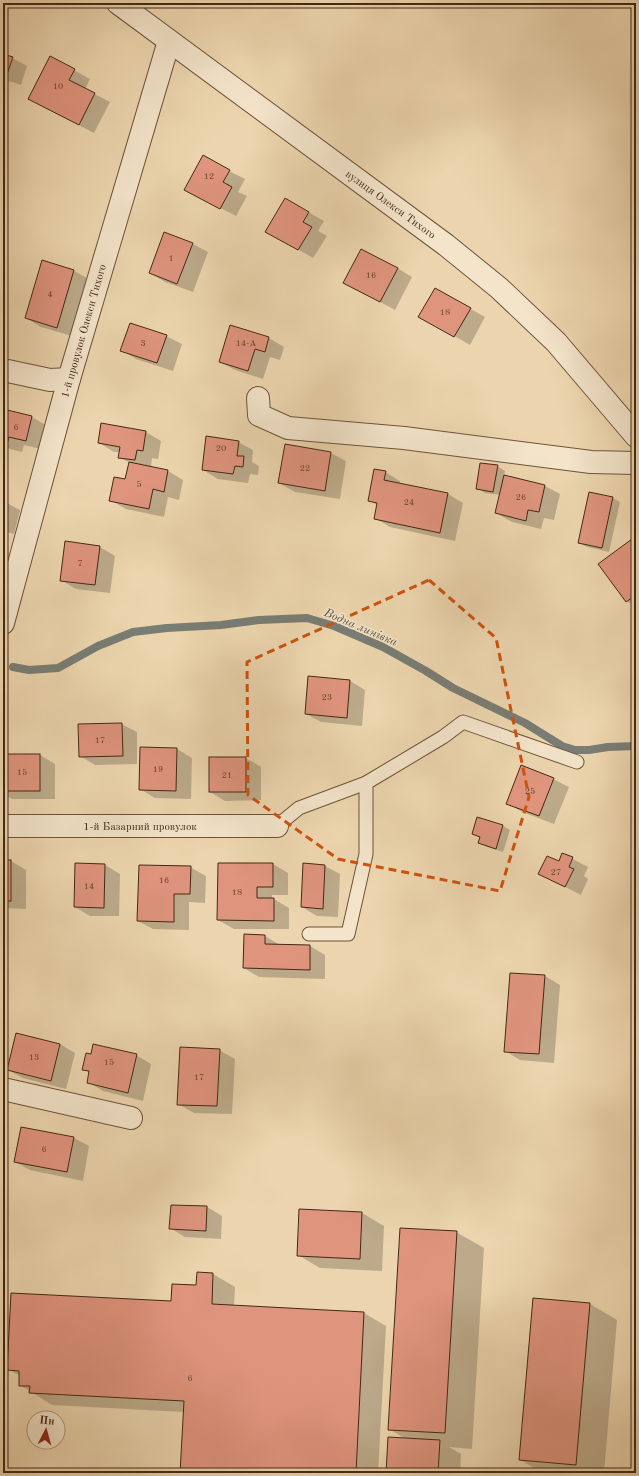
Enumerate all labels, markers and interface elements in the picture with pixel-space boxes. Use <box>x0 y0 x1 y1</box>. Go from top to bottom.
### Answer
house number: 10 <box>53 82 63 91</box>
street label: вулиця Олекси Тихого <box>343 169 437 242</box>
house number: 12 <box>204 172 214 181</box>
house number: 1 <box>168 254 174 263</box>
street label: 1-й провулок Олекси Тихого <box>60 263 109 399</box>
house number: 16 <box>366 271 376 280</box>
house number: 4 <box>47 290 53 299</box>
house number: 18 <box>440 308 450 317</box>
house number: 3 <box>140 339 146 348</box>
house number: 14-А <box>236 339 256 348</box>
house number: 6 <box>13 423 19 432</box>
house number: 20 <box>216 444 226 453</box>
house number: 22 <box>300 464 310 473</box>
house number: 5 <box>136 480 142 489</box>
house number: 26 <box>516 493 526 502</box>
house number: 24 <box>404 498 414 507</box>
house number: 7 <box>77 559 83 568</box>
water label: Водна линівка <box>321 607 400 649</box>
house number: 23 <box>322 693 332 702</box>
house number: 17 <box>95 736 105 745</box>
house number: 19 <box>153 765 163 774</box>
house number: 15 <box>17 768 27 777</box>
house number: 21 <box>222 771 232 780</box>
house number: 25 <box>525 787 535 796</box>
street label: 1-й Базарний провулок <box>83 822 197 833</box>
house number: 27 <box>551 868 561 877</box>
house number: 16 <box>159 876 169 885</box>
house number: 14 <box>84 882 94 891</box>
house number: 18 <box>232 888 242 897</box>
house number: 13 <box>29 1053 39 1062</box>
house number: 15 <box>104 1058 114 1067</box>
house number: 17 <box>194 1073 204 1082</box>
house number: 6 <box>41 1145 47 1154</box>
house number: 6 <box>187 1374 193 1383</box>
north arrow <box>26 1410 66 1450</box>
text: Пн <box>39 1415 55 1428</box>

